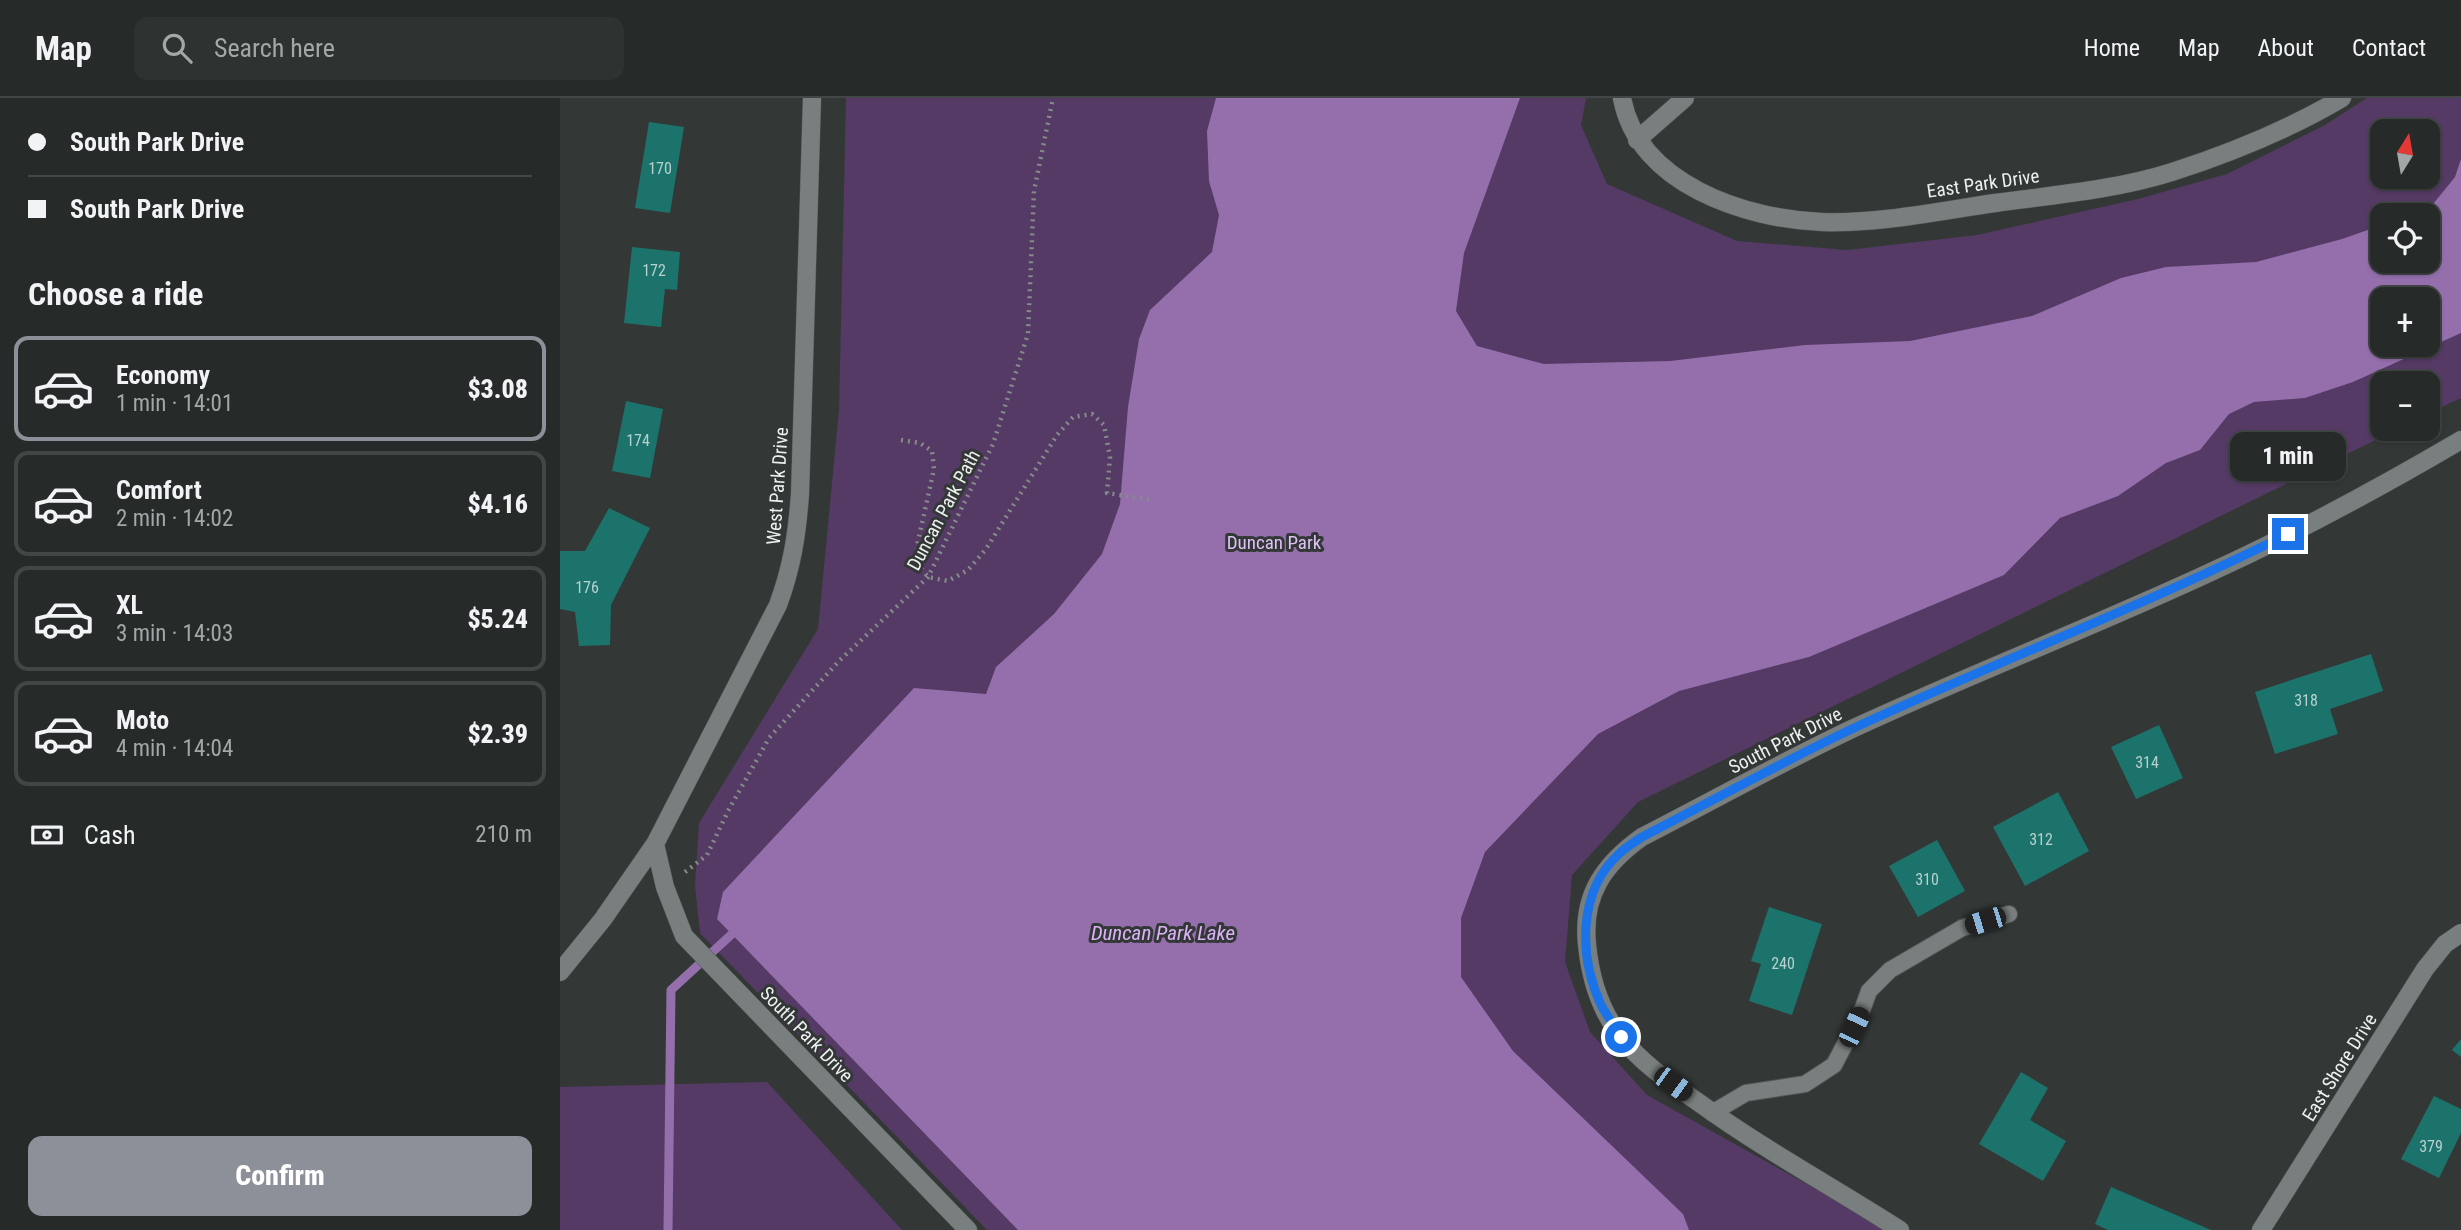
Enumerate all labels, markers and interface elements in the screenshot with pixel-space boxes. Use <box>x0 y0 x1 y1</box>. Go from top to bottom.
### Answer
search box <box>134 17 624 80</box>
text: Map <box>35 29 92 68</box>
icon: search <box>158 29 196 67</box>
text: Search here <box>214 33 335 63</box>
text: Home <box>2084 34 2140 62</box>
text: Map <box>2178 34 2220 62</box>
text: About <box>2258 34 2314 62</box>
text: Contact <box>2352 34 2426 62</box>
north arrow <box>2370 119 2440 189</box>
map controls <box>2370 119 2440 441</box>
text: South Park Drive <box>70 127 244 157</box>
house number: 170 <box>648 159 672 178</box>
street label: East Park Drive <box>1925 164 2041 203</box>
text: South Park Drive <box>70 194 244 224</box>
button: locate <box>2370 203 2440 273</box>
house number: 172 <box>642 261 666 280</box>
text: Choose a ride <box>28 275 203 313</box>
button: + <box>2370 287 2440 357</box>
icon: car <box>32 357 95 420</box>
text: Economy <box>116 360 210 390</box>
button: − <box>2370 371 2440 441</box>
text: $3.08 <box>467 374 528 404</box>
text: 1 min · 14:01 <box>116 390 233 417</box>
street label: West Park Drive <box>762 426 793 546</box>
house number: 174 <box>626 431 650 450</box>
callout: 1 min <box>2230 432 2346 482</box>
text: 1 min <box>2262 443 2314 470</box>
street label: Duncan Park Path <box>902 446 985 574</box>
icon: car <box>32 472 95 535</box>
text: Comfort <box>116 475 202 505</box>
text: $4.16 <box>467 489 528 519</box>
text: 2 min · 14:02 <box>116 505 233 532</box>
route end <box>2272 518 2304 550</box>
park label: Duncan Park <box>1227 531 1322 554</box>
house number: 176 <box>575 578 599 597</box>
icon: car <box>32 587 95 650</box>
text: XL <box>116 590 143 620</box>
text: $5.24 <box>467 604 528 634</box>
text: 3 min · 14:03 <box>116 620 233 647</box>
house number: 318 <box>2294 691 2318 710</box>
icon: car <box>32 702 95 765</box>
street label: South Park Drive <box>1725 702 1846 779</box>
text: Moto <box>116 705 169 735</box>
text: $2.39 <box>467 719 528 749</box>
text: 4 min · 14:04 <box>116 735 233 762</box>
house number: 314 <box>2135 753 2159 772</box>
icon: cash <box>28 816 66 854</box>
text: Cash <box>84 820 136 850</box>
text: 210 m <box>475 821 532 848</box>
house number: 312 <box>2029 830 2053 849</box>
house number: 310 <box>1915 870 1939 889</box>
car <box>1962 905 2009 937</box>
water label: Duncan Park Lake <box>1091 921 1235 945</box>
house number: 240 <box>1771 954 1795 973</box>
street label: South Park Drive <box>755 982 858 1087</box>
car <box>1836 1004 1873 1050</box>
street label: East Shore Drive <box>2297 1009 2382 1125</box>
route start <box>1605 1021 1637 1053</box>
car <box>1650 1063 1697 1105</box>
button: Confirm <box>28 1136 532 1216</box>
house number: 379 <box>2419 1137 2443 1156</box>

